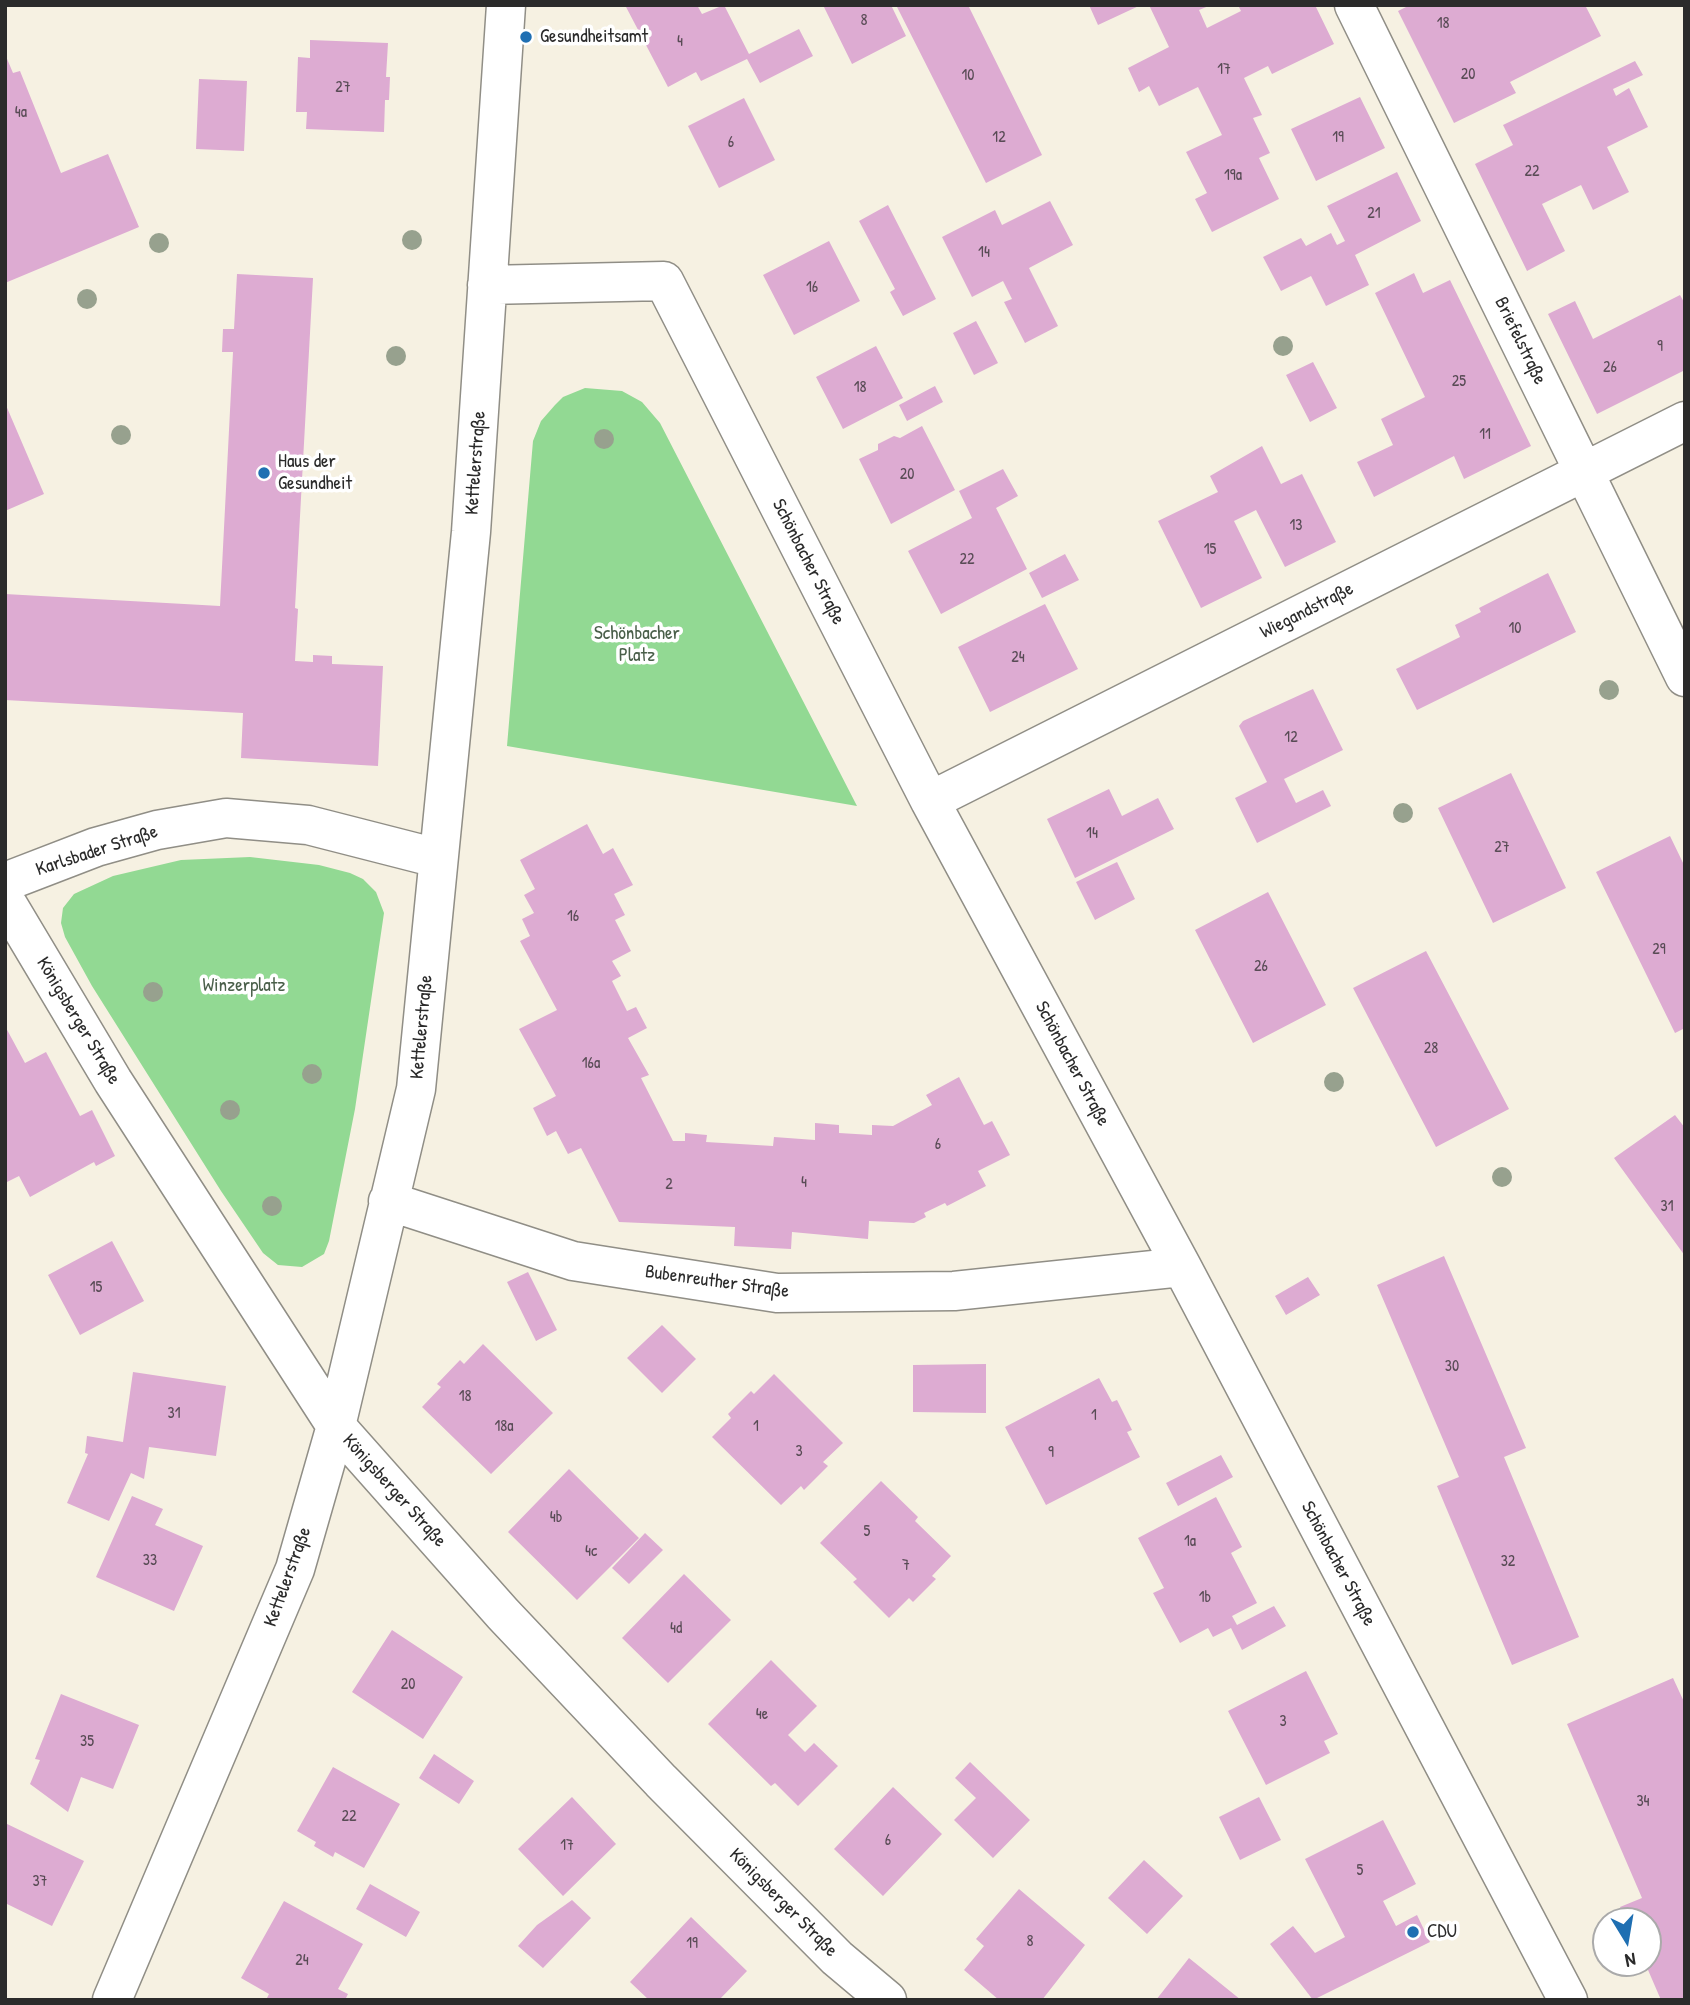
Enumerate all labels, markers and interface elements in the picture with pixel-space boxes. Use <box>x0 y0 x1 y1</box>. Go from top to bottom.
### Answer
house number: 8 <box>861 11 867 31</box>
house number: 18 <box>1437 14 1449 34</box>
place label: Gesundheitsamt <box>540 26 648 48</box>
marker: Gesundheitsamt <box>518 29 534 45</box>
house number: 4 <box>677 32 683 52</box>
house number: 17 <box>1217 60 1231 80</box>
house number: 20 <box>1461 65 1475 85</box>
house number: 10 <box>962 66 974 86</box>
house number: 27 <box>335 78 351 98</box>
house number: 4a <box>15 103 27 123</box>
house number: 12 <box>992 128 1006 148</box>
house number: 19 <box>1332 128 1344 148</box>
house number: 6 <box>728 133 734 153</box>
house number: 22 <box>1525 162 1539 182</box>
house number: 19a <box>1224 166 1242 186</box>
house number: 21 <box>1367 204 1381 224</box>
house number: 14 <box>978 243 990 263</box>
house number: 16 <box>806 278 818 298</box>
street label: Briefelstraße <box>1489 294 1551 388</box>
house number: 9 <box>1657 337 1663 357</box>
house number: 26 <box>1603 358 1617 378</box>
house number: 25 <box>1452 372 1466 392</box>
house number: 18 <box>854 378 866 398</box>
street label: Kettelerstraße <box>461 410 491 516</box>
house number: 11 <box>1479 425 1491 445</box>
place label: Haus der Gesundheit <box>278 451 352 495</box>
marker: Haus der Gesundheit <box>256 465 272 481</box>
house number: 20 <box>900 465 914 485</box>
street label: Schönbacher Straße <box>767 495 849 629</box>
house number: 13 <box>1290 516 1302 536</box>
house number: 15 <box>1204 540 1216 560</box>
house number: 22 <box>960 550 974 570</box>
street label: Wiegandstraße <box>1257 578 1357 644</box>
house number: 10 <box>1509 619 1521 639</box>
park label: Schönbacher Platz <box>594 623 680 667</box>
house number: 24 <box>1011 648 1025 668</box>
house number: 12 <box>1284 728 1298 748</box>
street label: Karlsbader Straße <box>33 821 161 881</box>
house number: 14 <box>1086 824 1098 844</box>
house number: 27 <box>1494 838 1510 858</box>
house number: 16 <box>567 907 579 927</box>
house number: 29 <box>1652 940 1666 960</box>
street label: Königsberger Straße <box>31 953 125 1089</box>
house number: 26 <box>1254 957 1268 977</box>
street label: Kettelerstraße <box>406 974 438 1080</box>
park label: Winzerplatz <box>203 975 285 997</box>
street label: Schönbacher Straße <box>1030 998 1114 1130</box>
house number: 28 <box>1424 1039 1438 1059</box>
house number: 16a <box>582 1054 600 1074</box>
house number: 6 <box>935 1135 941 1155</box>
house number: 4 <box>801 1173 807 1193</box>
house number: 2 <box>665 1175 673 1195</box>
house number: 31 <box>1661 1197 1673 1217</box>
street label: Bubenreuther Straße <box>644 1261 790 1303</box>
house number: 15 <box>90 1278 102 1298</box>
house number: 30 <box>1445 1357 1459 1377</box>
house number: 18 <box>459 1387 471 1407</box>
house number: 31 <box>168 1404 180 1424</box>
house number: 1 <box>1091 1406 1097 1426</box>
house number: 18a <box>494 1417 514 1437</box>
house number: 1 <box>753 1417 759 1437</box>
street label: Königsberger Straße <box>337 1430 451 1552</box>
house number: 3 <box>795 1442 803 1462</box>
house number: 9 <box>1048 1443 1054 1463</box>
street label: Schönbacher Straße <box>1296 1498 1380 1630</box>
house number: 4b <box>550 1508 562 1528</box>
house number: 5 <box>864 1522 870 1542</box>
street label: Kettelerstraße <box>259 1524 317 1630</box>
house number: 1a <box>1184 1532 1196 1552</box>
house number: 4c <box>585 1542 597 1562</box>
house number: 33 <box>143 1551 157 1571</box>
house number: 32 <box>1501 1552 1515 1572</box>
house number: 7 <box>902 1556 910 1576</box>
house number: 1b <box>1199 1588 1211 1608</box>
house number: 4d <box>670 1619 682 1639</box>
house number: 20 <box>401 1675 415 1695</box>
house number: 4e <box>756 1705 768 1725</box>
house number: 3 <box>1279 1712 1287 1732</box>
house number: 35 <box>80 1732 94 1752</box>
house number: 34 <box>1636 1792 1650 1812</box>
house number: 22 <box>342 1807 356 1827</box>
house number: 6 <box>885 1831 891 1851</box>
house number: 17 <box>560 1836 574 1856</box>
street label: Königsberger Straße <box>724 1844 842 1962</box>
house number: 5 <box>1357 1861 1363 1881</box>
house number: 37 <box>32 1872 48 1892</box>
north arrow <box>1592 1907 1662 1977</box>
place label: CDU <box>1427 1921 1457 1943</box>
marker: CDU <box>1405 1924 1421 1940</box>
house number: 8 <box>1027 1932 1033 1952</box>
house number: 19 <box>686 1934 698 1954</box>
text: N <box>1623 1947 1638 1974</box>
house number: 24 <box>295 1951 309 1971</box>

